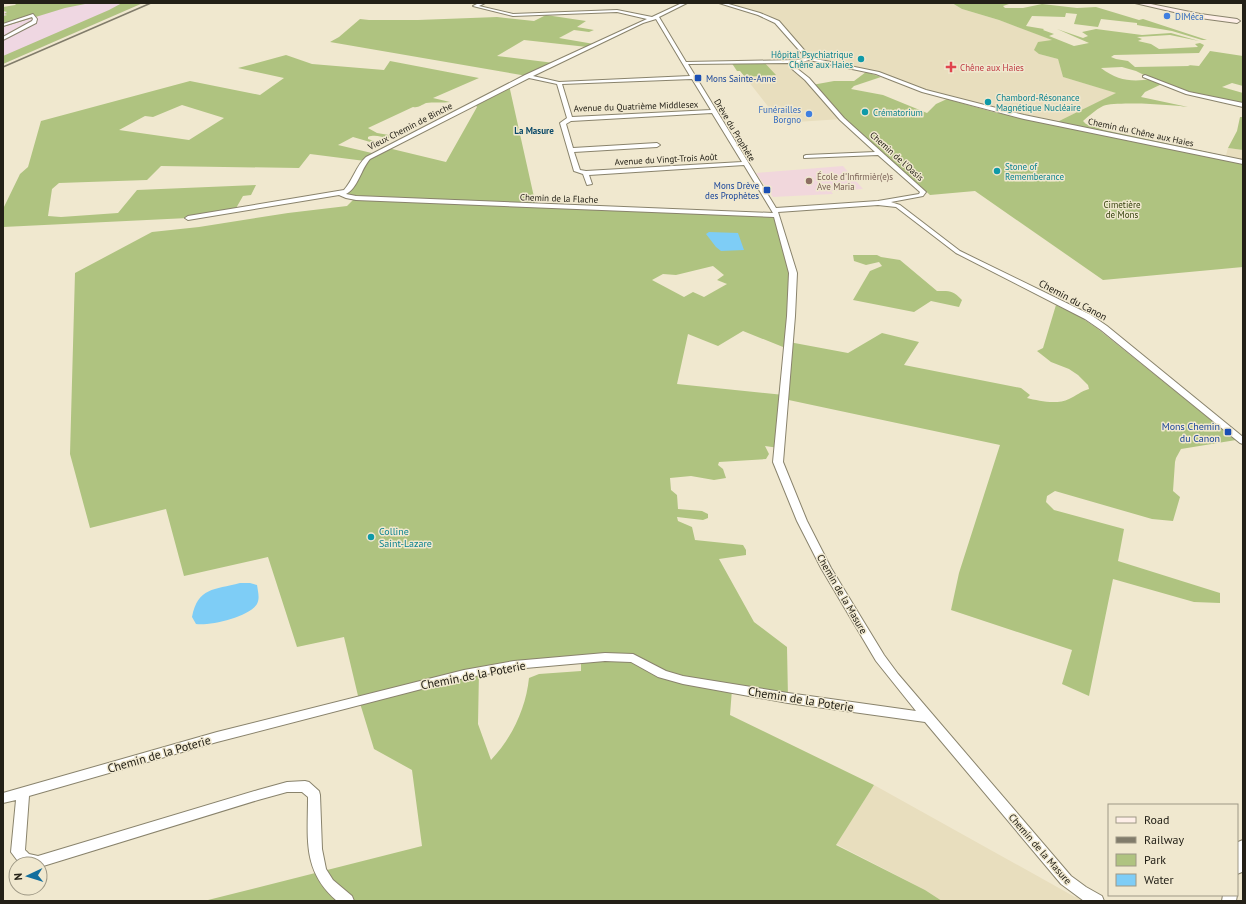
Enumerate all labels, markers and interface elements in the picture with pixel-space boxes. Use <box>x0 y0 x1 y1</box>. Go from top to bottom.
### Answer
marker: DIMéca <box>1162 11 1172 21</box>
place label: DIMéca <box>1175 11 1204 22</box>
place label: Hôpital Psychiatrique Chêne aux Haies <box>771 49 853 70</box>
marker: Hôpital Psychiatrique Chêne aux Haies <box>856 54 866 64</box>
marker: Chêne aux Haies <box>945 61 957 73</box>
place label: Chêne aux Haies <box>960 62 1024 73</box>
marker: Mons Sainte-Anne <box>693 73 703 83</box>
place label: Mons Sainte-Anne <box>706 73 777 84</box>
place label: Chambord-Résonance Magnétique Nucléaire <box>996 92 1081 113</box>
street label: Drève du Prophète <box>712 97 758 164</box>
marker: Chambord-Résonance Magnétique Nucléaire <box>983 97 993 107</box>
street label: Avenue du Quatrième Middlesex <box>574 98 699 114</box>
street label: Vieux Chemin de Binche <box>365 100 454 153</box>
place label: Funérailles Borgno <box>758 104 801 125</box>
marker: Crématorium <box>860 107 870 117</box>
place label: Crématorium <box>873 107 923 118</box>
marker: Funérailles Borgno <box>804 109 814 119</box>
street label: Chemin du Chêne aux Haies <box>1087 115 1195 149</box>
district label: La Masure <box>514 125 554 136</box>
street label: Chemin de l'Oasis <box>868 129 926 183</box>
street label: Avenue du Vingt-Trois Août <box>614 151 718 167</box>
place label: Stone of Rememberance <box>1005 161 1064 182</box>
marker: Stone of Rememberance <box>992 166 1002 176</box>
place label: École d'Infirmièr(e)s Ave Maria <box>817 171 893 192</box>
marker: École d'Infirmièr(e)s Ave Maria <box>804 176 814 186</box>
place label: Mons Drève des Prophètes <box>705 180 759 201</box>
marker: Mons Drève des Prophètes <box>762 185 772 195</box>
street label: Chemin de la Flache <box>520 191 599 205</box>
park label: Cimetière de Mons <box>1103 199 1141 220</box>
street label: Chemin du Canon <box>1037 277 1109 323</box>
place label: Mons Chemin du Canon <box>1162 420 1220 445</box>
marker: Mons Chemin du Canon <box>1223 427 1233 437</box>
place label: Colline Saint-Lazare <box>379 525 432 550</box>
marker: Colline Saint-Lazare <box>366 532 376 542</box>
street label: Chemin de la Masure <box>814 552 870 636</box>
street label: Chemin de la Poterie <box>419 657 527 693</box>
street label: Chemin de la Poterie <box>747 683 855 715</box>
street label: Chemin de la Poterie <box>106 732 212 776</box>
legend <box>1108 804 1238 896</box>
street label: Chemin de la Masure <box>1006 811 1074 887</box>
text: Road <box>1144 812 1169 827</box>
text: Railway <box>1144 832 1184 847</box>
text: Park <box>1144 852 1166 867</box>
north arrow <box>8 856 48 896</box>
text: Water <box>1144 872 1174 887</box>
text: N <box>11 873 25 881</box>

